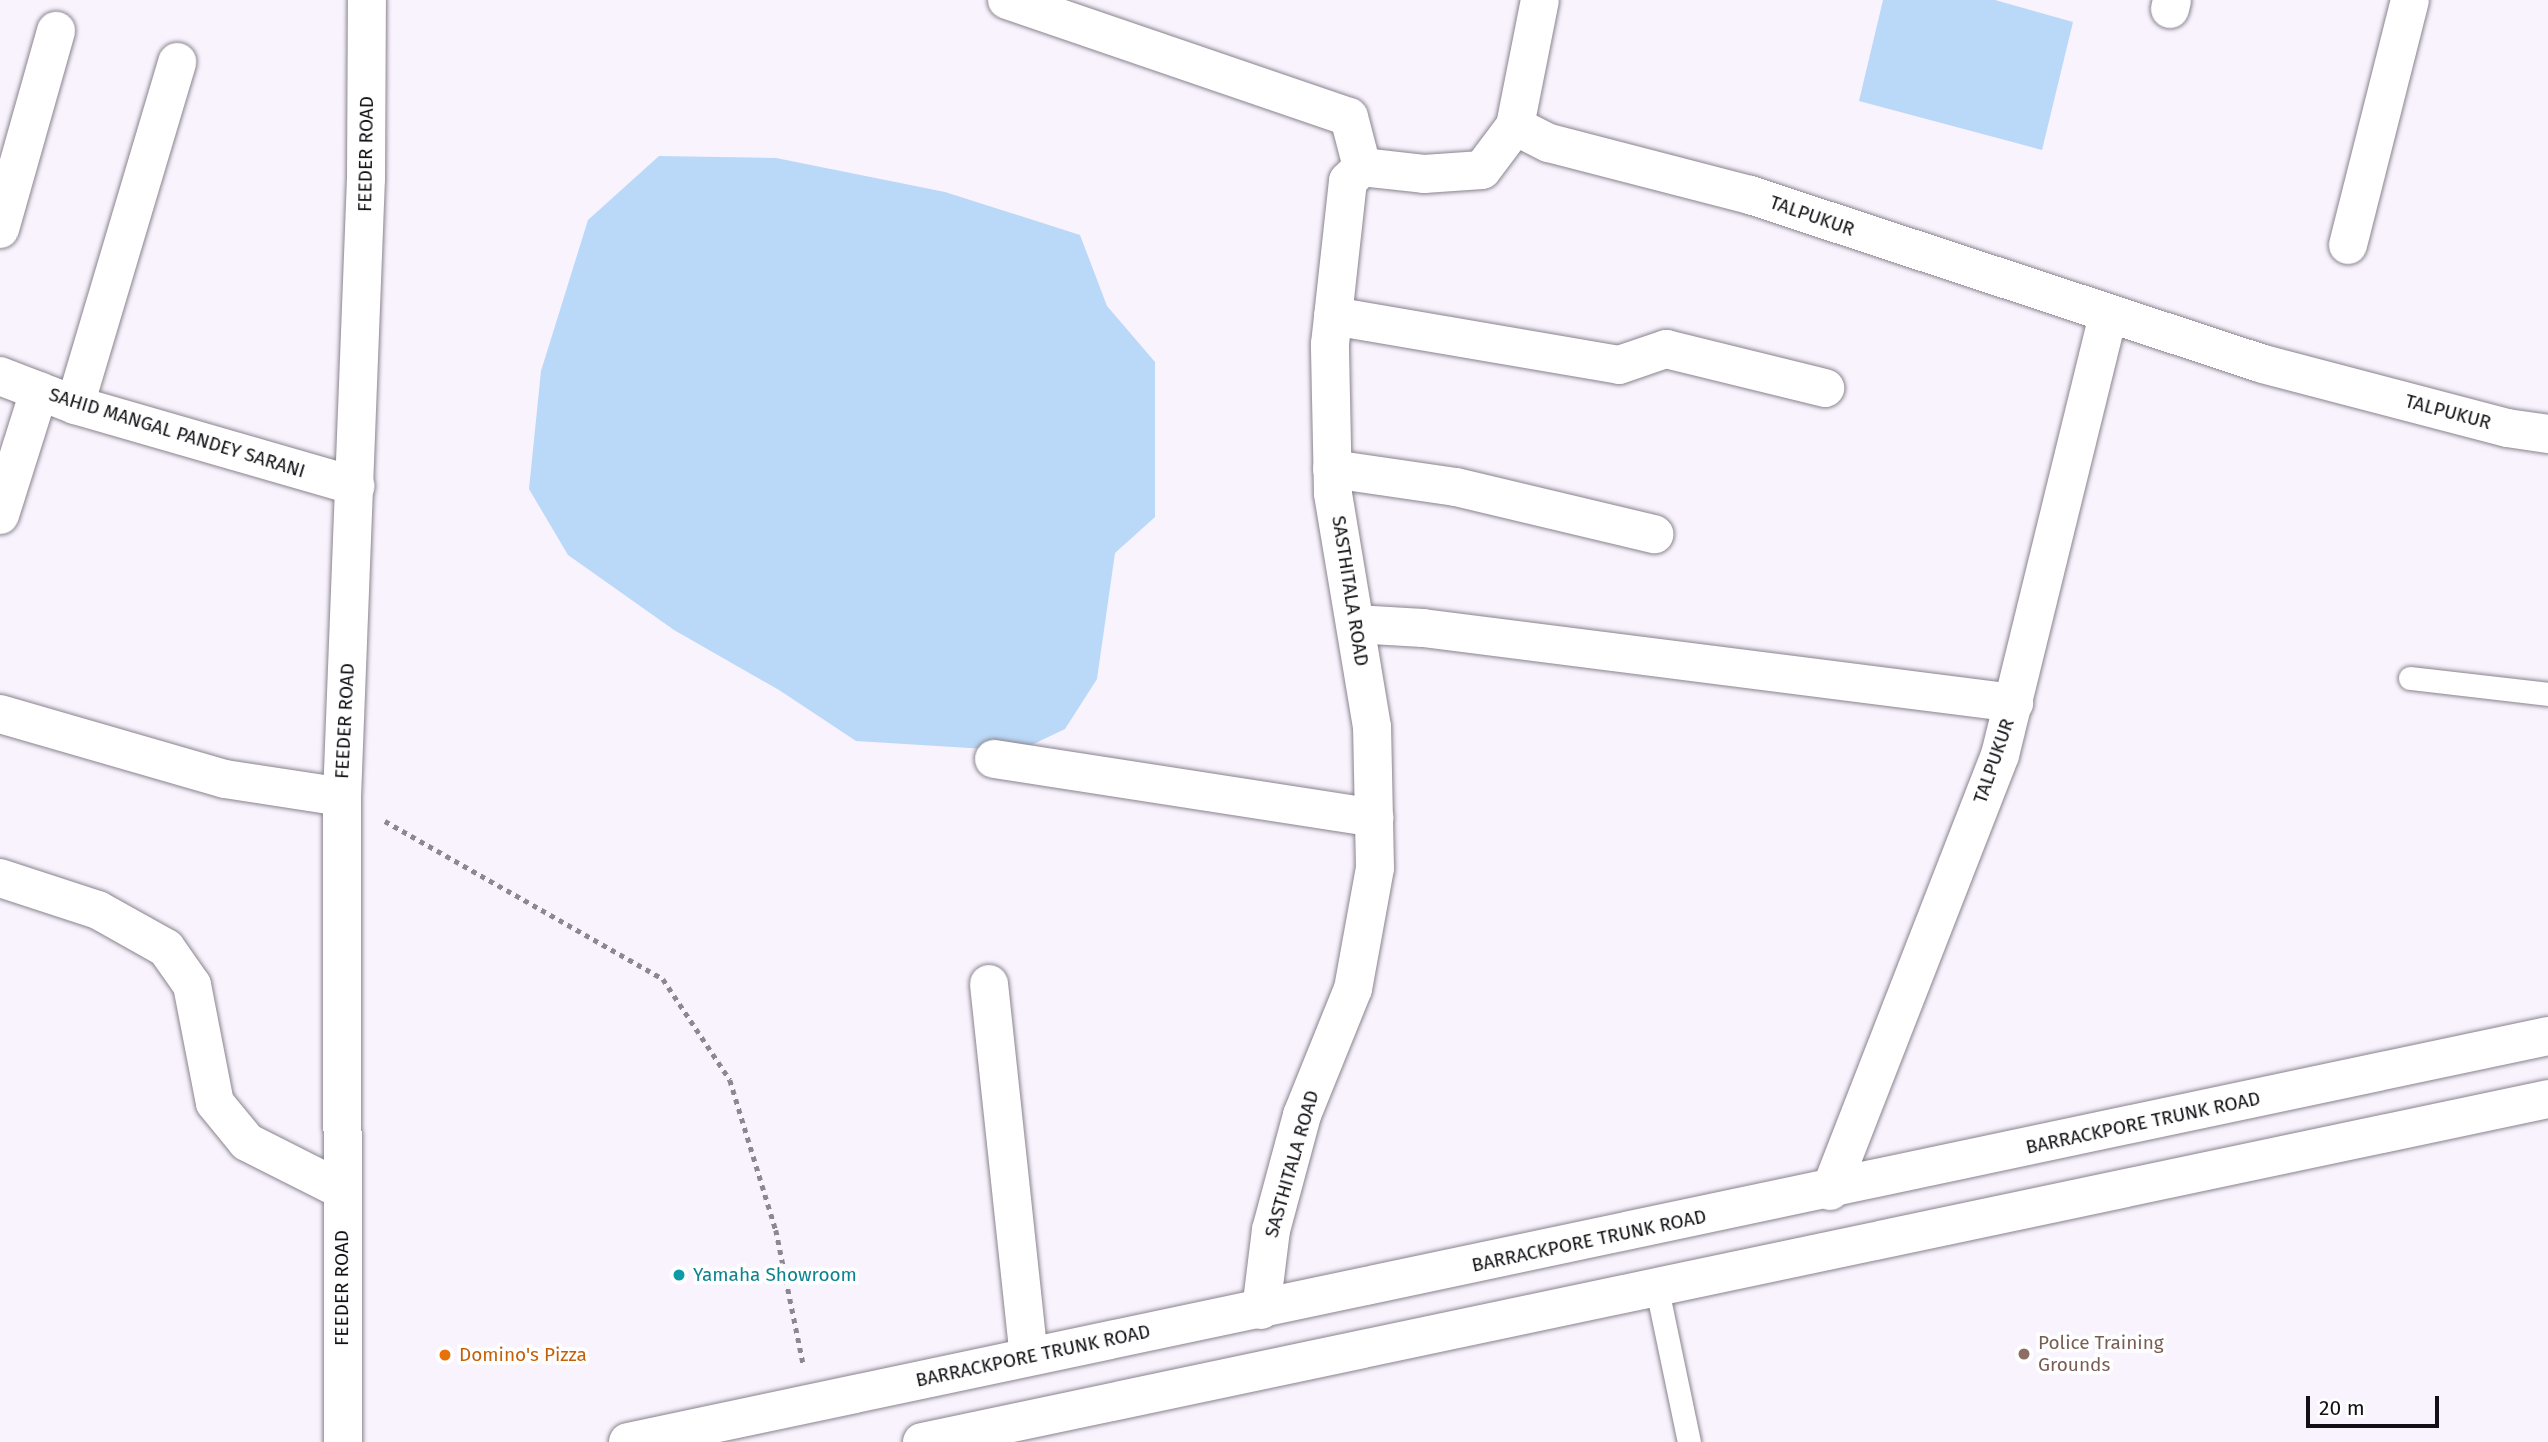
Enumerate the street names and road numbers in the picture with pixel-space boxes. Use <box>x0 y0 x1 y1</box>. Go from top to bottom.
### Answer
street label: FEEDER ROAD <box>354 96 378 212</box>
street label: TALPUKUR <box>1767 191 1857 241</box>
street label: SAHID MANGAL PANDEY SARANI <box>46 383 308 483</box>
street label: TALPUKUR <box>2403 390 2493 434</box>
street label: SASTHITALA ROAD <box>1327 514 1373 668</box>
street label: FEEDER ROAD <box>331 662 359 780</box>
street label: TALPUKUR <box>1969 716 2019 806</box>
street label: BARRACKPORE TRUNK ROAD <box>2024 1087 2262 1159</box>
street label: SASTHITALA ROAD <box>1260 1088 1324 1240</box>
street label: BARRACKPORE TRUNK ROAD <box>1470 1205 1708 1277</box>
street label: FEEDER ROAD <box>331 1230 353 1346</box>
street label: BARRACKPORE TRUNK ROAD <box>914 1320 1152 1392</box>

